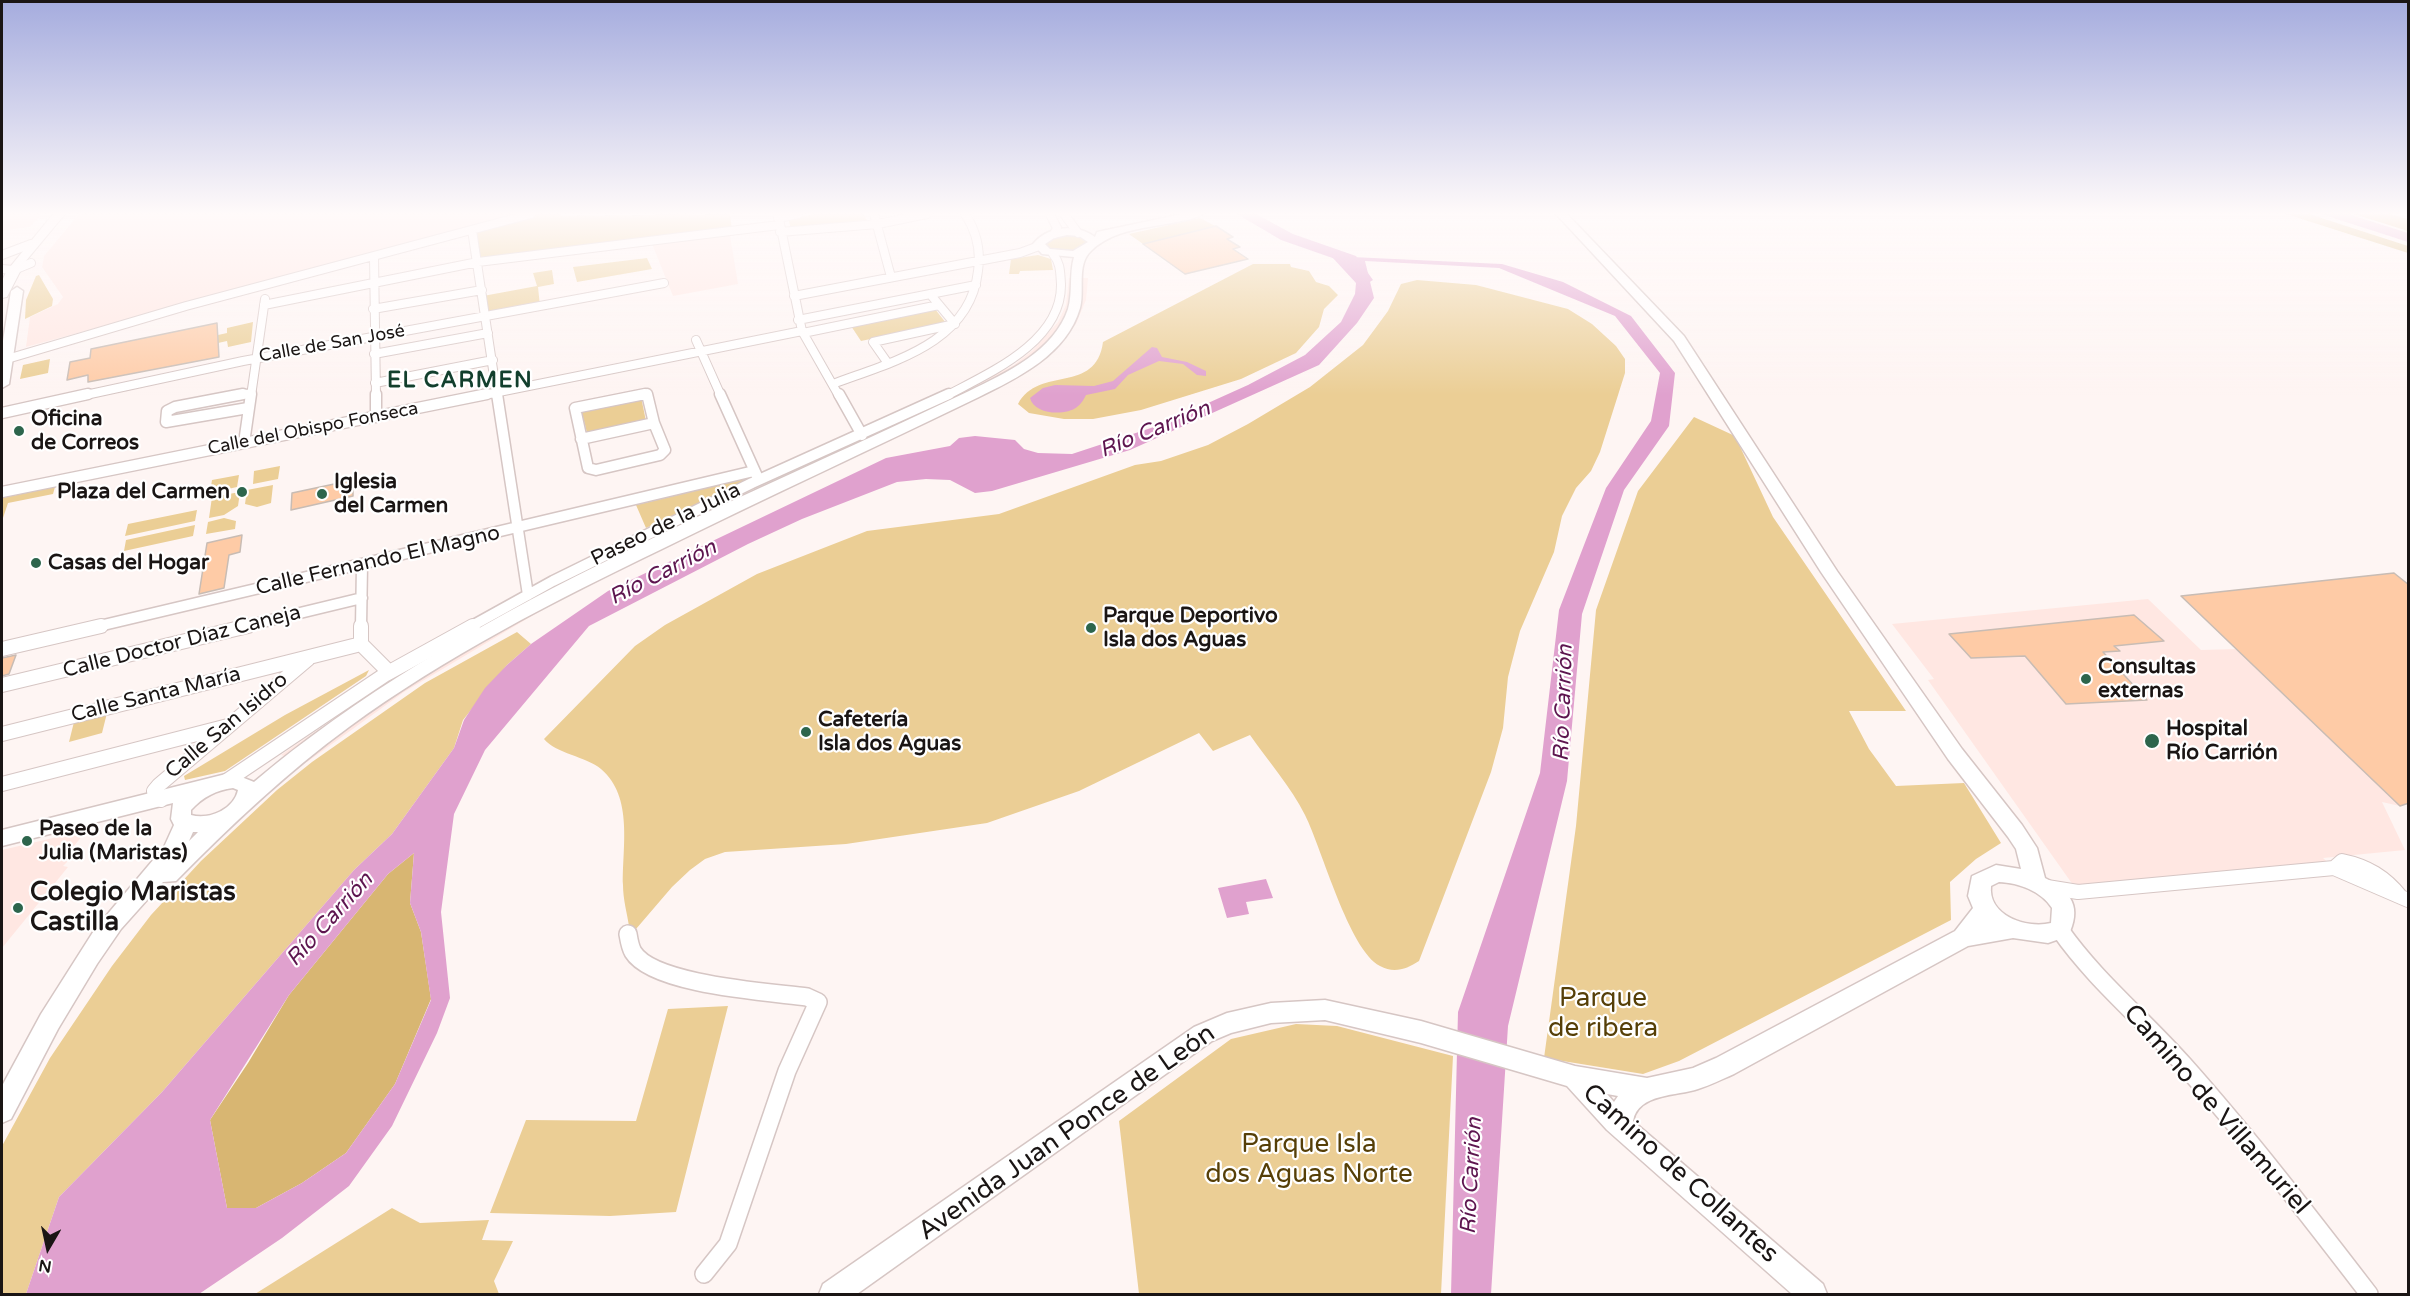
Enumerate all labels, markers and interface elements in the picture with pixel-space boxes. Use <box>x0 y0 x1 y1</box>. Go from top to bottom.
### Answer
street label: Calle de San José <box>257 321 407 367</box>
district label: EL CARMEN <box>387 368 533 394</box>
water label: Río Carrión <box>1096 396 1214 464</box>
street label: Calle del Obispo Fonseca <box>206 398 420 460</box>
place label: Oficina de Correos <box>31 406 139 456</box>
marker: Oficina de Correos <box>12 424 26 438</box>
place label: Iglesia del Carmen <box>334 469 448 519</box>
street label: Paseo de la Julia <box>587 478 745 572</box>
place label: Plaza del Carmen <box>57 479 230 505</box>
marker: Plaza del Carmen <box>235 485 249 499</box>
marker: Iglesia del Carmen <box>315 487 329 501</box>
street label: Calle Fernando El Magno <box>253 521 503 601</box>
water label: Río Carrión <box>605 535 721 611</box>
place label: Casas del Hogar <box>48 550 209 576</box>
marker: Casas del Hogar <box>29 556 43 570</box>
street label: Calle Doctor Díaz Caneja <box>60 600 304 684</box>
place label: Parque Deportivo Isla dos Aguas <box>1103 603 1278 653</box>
marker: Parque Deportivo Isla dos Aguas <box>1084 621 1098 635</box>
water label: Río Carrión <box>1549 644 1579 762</box>
place label: Consultas externas <box>2098 654 2196 704</box>
street label: Calle Santa María <box>69 662 243 728</box>
street label: Calle San Isidro <box>161 667 293 785</box>
marker: Consultas externas <box>2079 672 2093 686</box>
place label: Cafetería Isla dos Aguas <box>818 707 961 757</box>
place label: Hospital Río Carrión <box>2166 716 2278 766</box>
marker: Cafetería Isla dos Aguas <box>799 725 813 739</box>
marker: Hospital Río Carrión <box>2143 732 2161 750</box>
place label: Paseo de la Julia (Maristas) <box>39 816 188 866</box>
marker: Paseo de la Julia (Maristas) <box>20 834 34 848</box>
water label: Río Carrión <box>281 868 379 972</box>
place label: Colegio Maristas Castilla <box>30 877 236 939</box>
marker: Colegio Maristas Castilla <box>11 901 25 915</box>
park label: Parque de ribera <box>1548 983 1658 1044</box>
street label: Camino de Villamuriel <box>2116 999 2316 1221</box>
street label: Avenida Juan Ponce de León <box>913 1018 1221 1248</box>
street label: Camino de Collantes <box>1576 1078 1784 1270</box>
water label: Río Carrión <box>1456 1117 1488 1235</box>
park label: Parque Isla dos Aguas Norte <box>1205 1129 1413 1190</box>
north arrow <box>18 1218 78 1278</box>
text: N <box>37 1255 53 1277</box>

